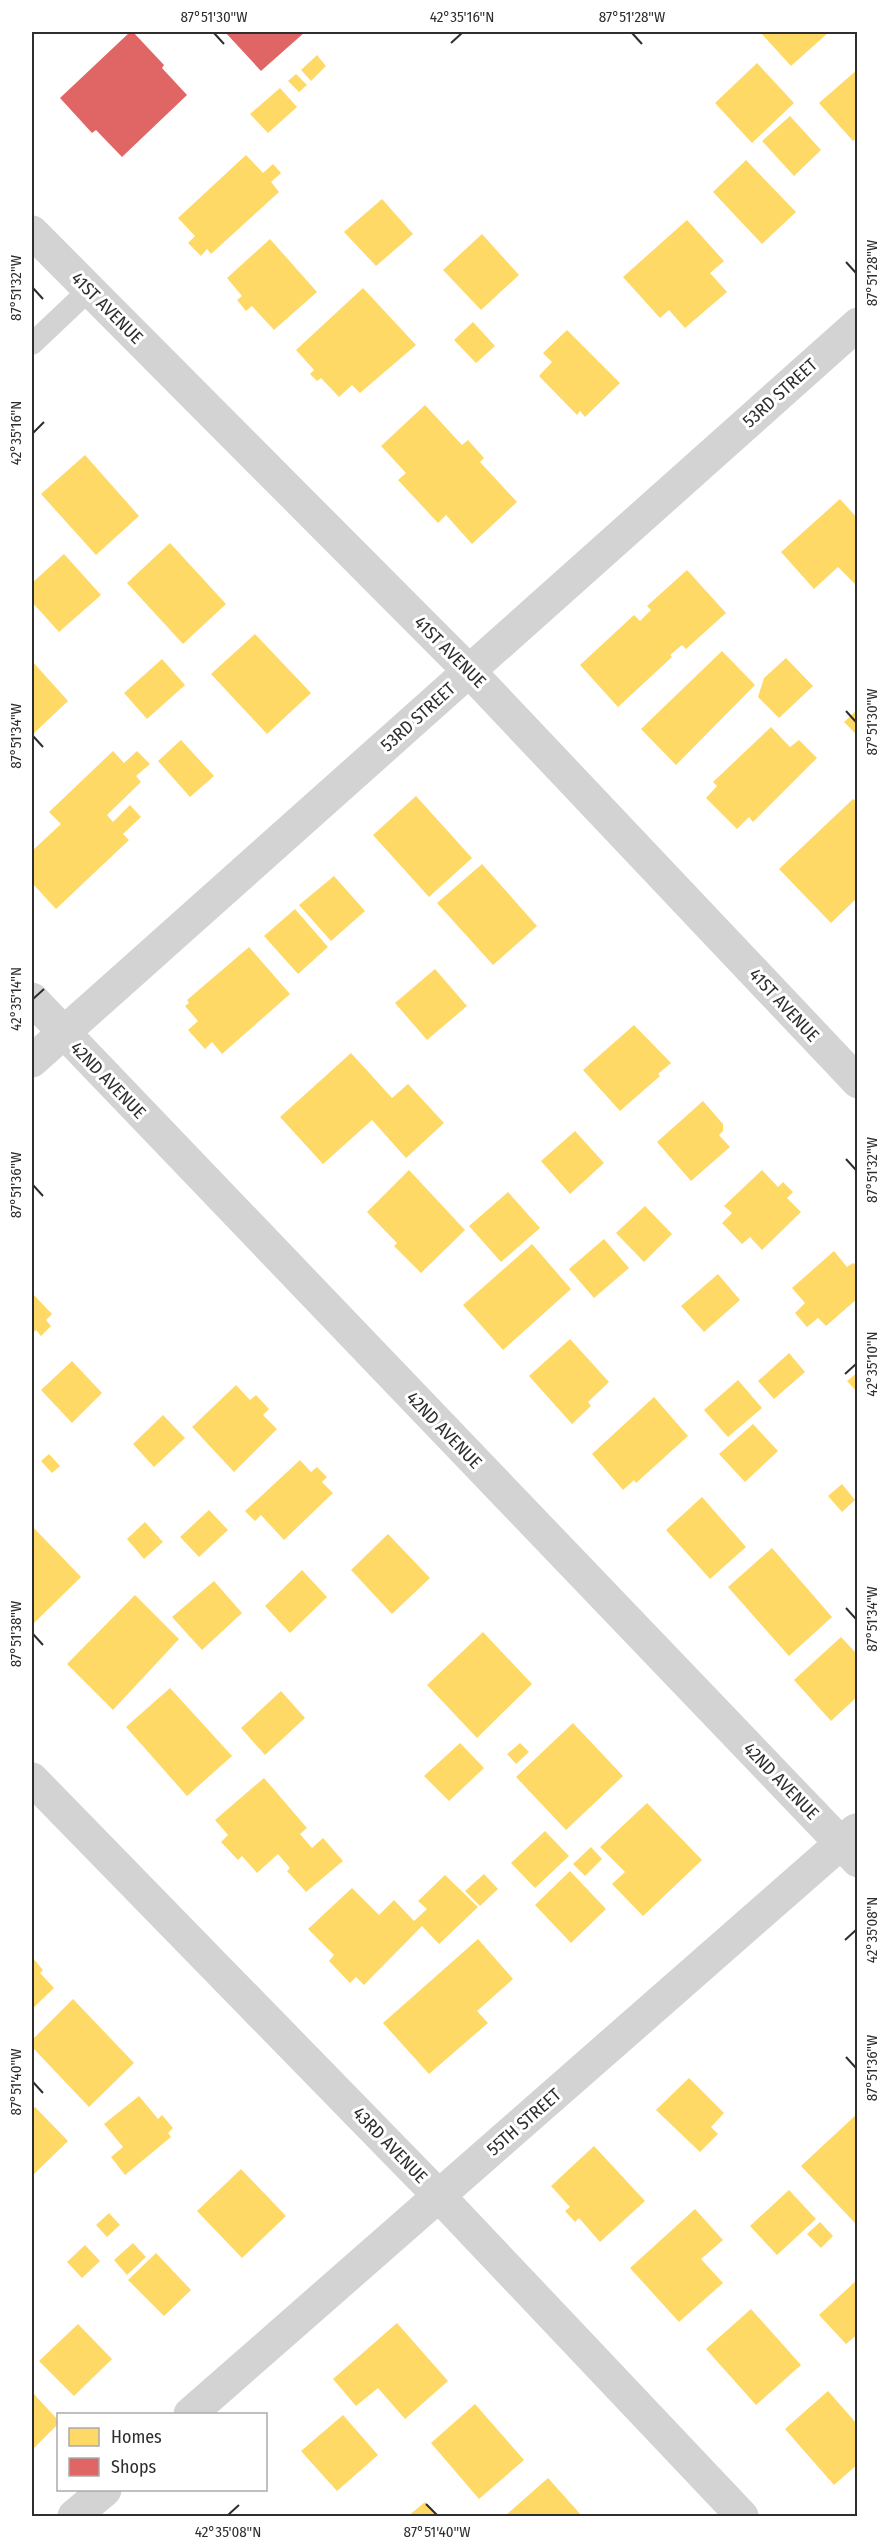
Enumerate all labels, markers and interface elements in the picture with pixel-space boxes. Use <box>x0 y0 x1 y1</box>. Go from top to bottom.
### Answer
text: 87°51'30"W <box>181 8 247 26</box>
text: 42°35'16"N <box>430 8 494 26</box>
text: 87°51'28"W <box>599 8 665 26</box>
text: 87°51'28"W <box>863 240 881 306</box>
text: 87°51'32"W <box>7 255 25 321</box>
street label: 41ST AVENUE <box>66 267 148 349</box>
street label: 53RD STREET <box>738 353 822 432</box>
text: 42°35'16"N <box>7 401 25 465</box>
street label: 41ST AVENUE <box>409 611 491 693</box>
street label: 53RD STREET <box>376 677 460 756</box>
text: 87°51'30"W <box>863 689 881 755</box>
text: 87°51'34"W <box>7 703 25 769</box>
street label: 41ST AVENUE <box>744 964 824 1046</box>
text: 42°35'14"N <box>7 967 25 1031</box>
street label: 42ND AVENUE <box>66 1037 150 1123</box>
text: 87°51'32"W <box>863 1137 881 1203</box>
text: 87°51'36"W <box>7 1152 25 1218</box>
text: 42°35'10"N <box>863 1331 881 1397</box>
street label: 42ND AVENUE <box>402 1387 486 1473</box>
text: 87°51'34"W <box>863 1586 881 1652</box>
text: 87°51'38"W <box>7 1601 25 1667</box>
street label: 42ND AVENUE <box>739 1738 823 1824</box>
text: 42°35'08"N <box>863 1897 881 1963</box>
text: 87°51'36"W <box>863 2035 881 2101</box>
text: 87°51'40"W <box>7 2049 25 2115</box>
street label: 55TH STREET <box>482 2083 566 2160</box>
street label: 43RD AVENUE <box>348 2102 432 2188</box>
legend <box>57 2413 267 2491</box>
text: Homes <box>111 2426 162 2448</box>
text: Shops <box>111 2456 156 2478</box>
text: 42°35'08"N <box>195 2523 261 2541</box>
text: 87°51'40"W <box>404 2523 470 2541</box>

